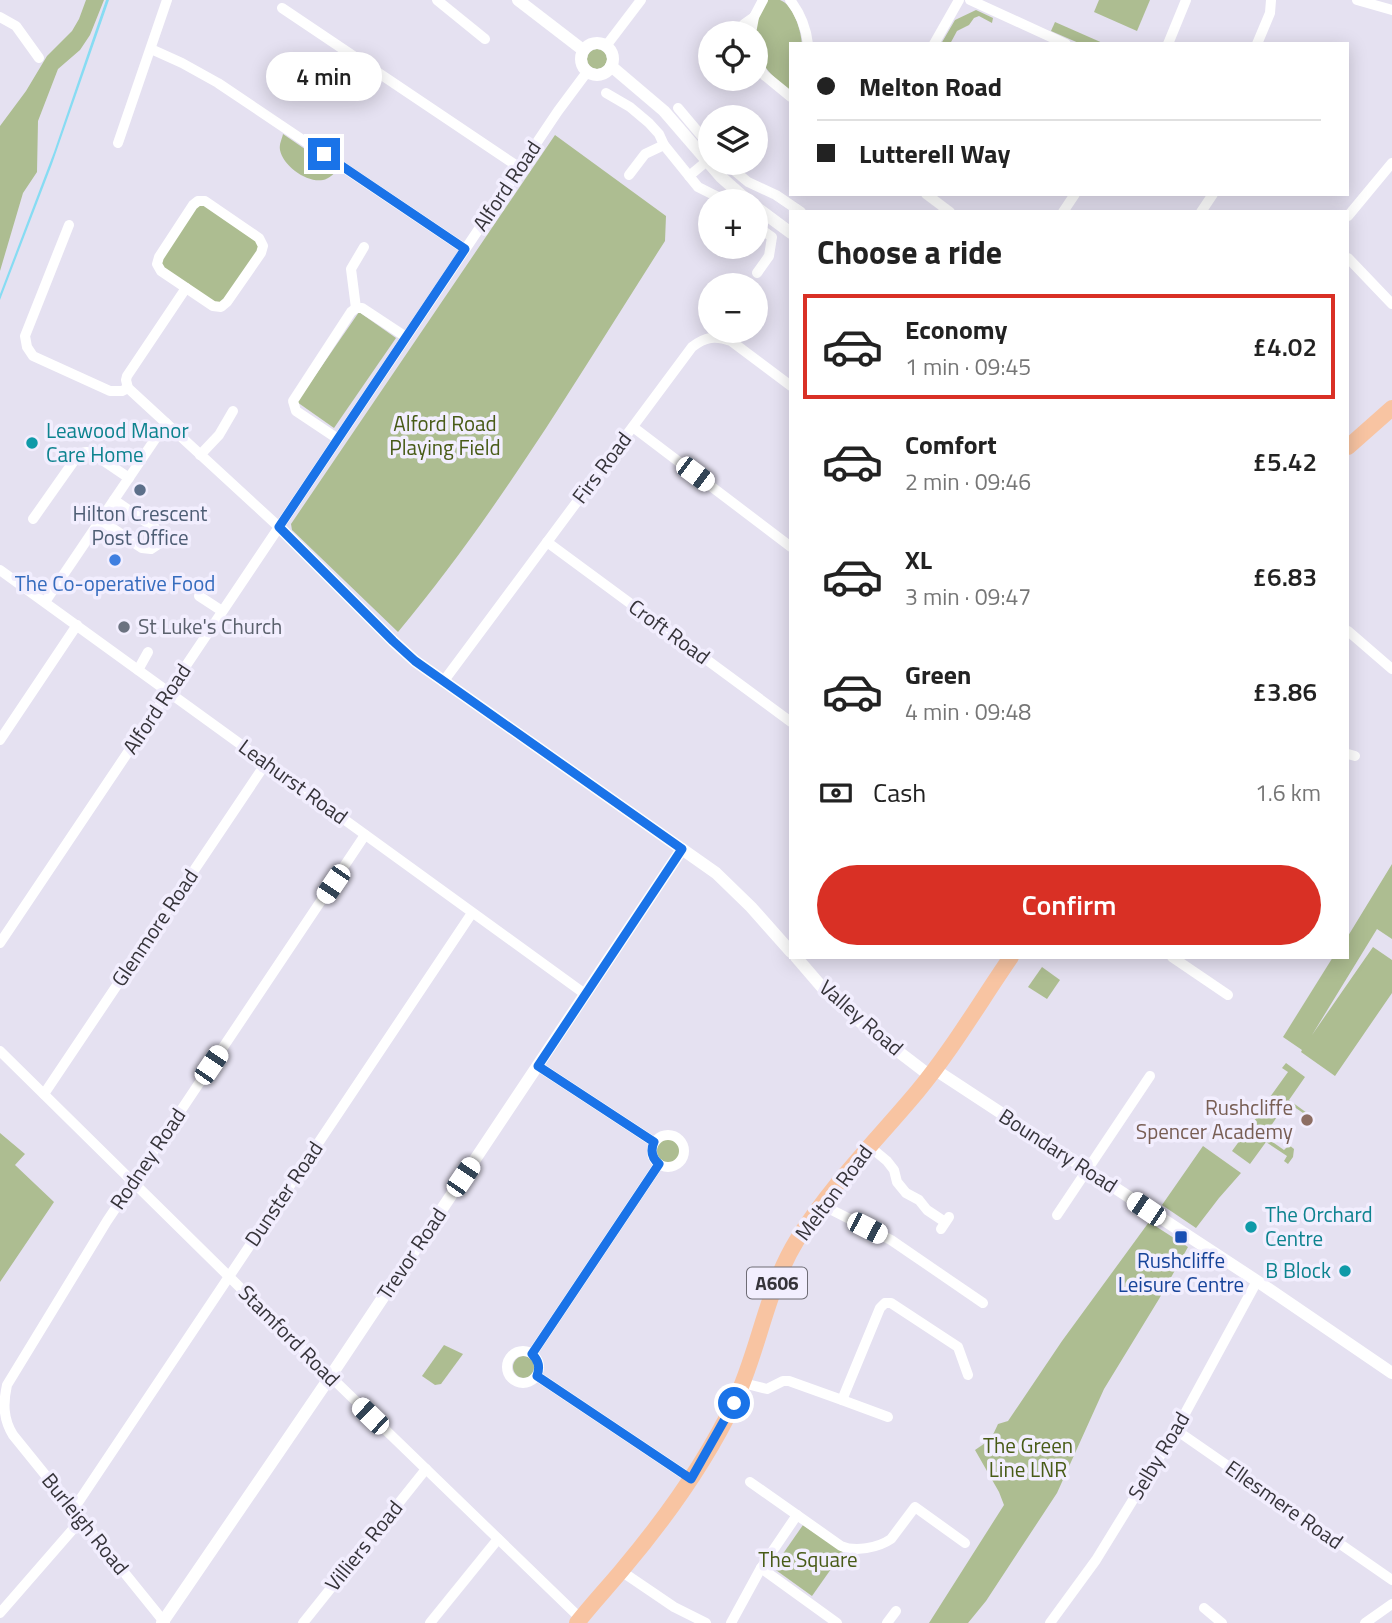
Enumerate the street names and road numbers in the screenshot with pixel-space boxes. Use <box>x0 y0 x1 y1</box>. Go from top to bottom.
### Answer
street label: Alford Road <box>464 134 548 237</box>
street label: Firs Road <box>564 425 639 510</box>
street label: Croft Road <box>622 591 717 672</box>
street label: Alford Road <box>114 657 198 760</box>
street label: Leahurst Road <box>232 731 355 832</box>
street label: Glenmore Road <box>103 862 205 993</box>
street label: Valley Road <box>812 972 911 1063</box>
street label: Boundary Road <box>993 1100 1124 1201</box>
street label: Rodney Road <box>101 1101 193 1216</box>
street label: Dunster Road <box>236 1134 330 1253</box>
street label: Melton Road <box>786 1138 880 1247</box>
street label: Trevor Road <box>369 1201 454 1306</box>
road number: A606 <box>747 1268 807 1298</box>
street label: Stamford Road <box>231 1277 348 1394</box>
street label: Selby Road <box>1119 1405 1197 1506</box>
street label: Ellesmere Road <box>1219 1452 1350 1557</box>
street label: Burleigh Road <box>34 1465 137 1581</box>
street label: Villiers Road <box>317 1493 410 1598</box>

